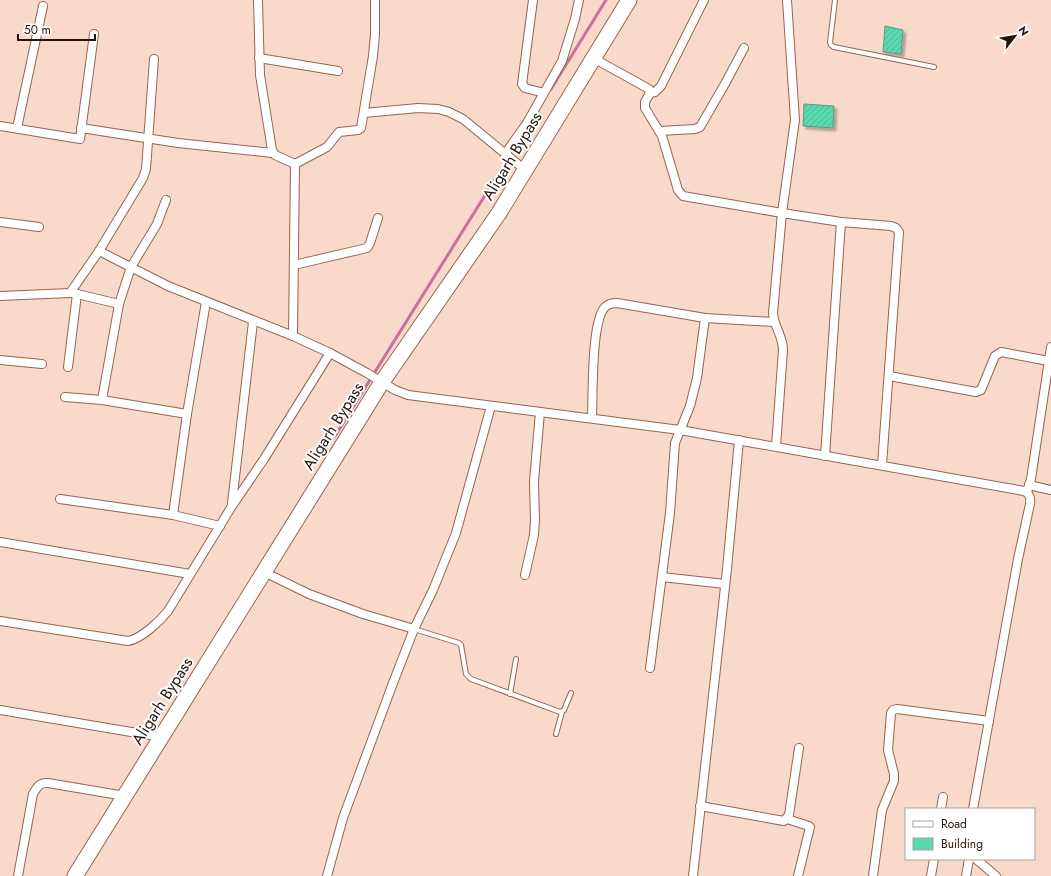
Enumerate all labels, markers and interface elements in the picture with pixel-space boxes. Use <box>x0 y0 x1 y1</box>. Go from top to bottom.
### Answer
scale bar <box>18 16 95 42</box>
north arrow <box>995 16 1035 56</box>
text: 50 m <box>24 21 51 39</box>
text: N <box>1014 23 1033 39</box>
street label: Aligarh Bypass <box>476 107 548 205</box>
street label: Aligarh Bypass <box>297 378 369 474</box>
street label: Aligarh Bypass <box>126 653 198 749</box>
legend <box>905 808 1035 860</box>
text: Road <box>941 815 967 833</box>
text: Building <box>941 835 983 853</box>

